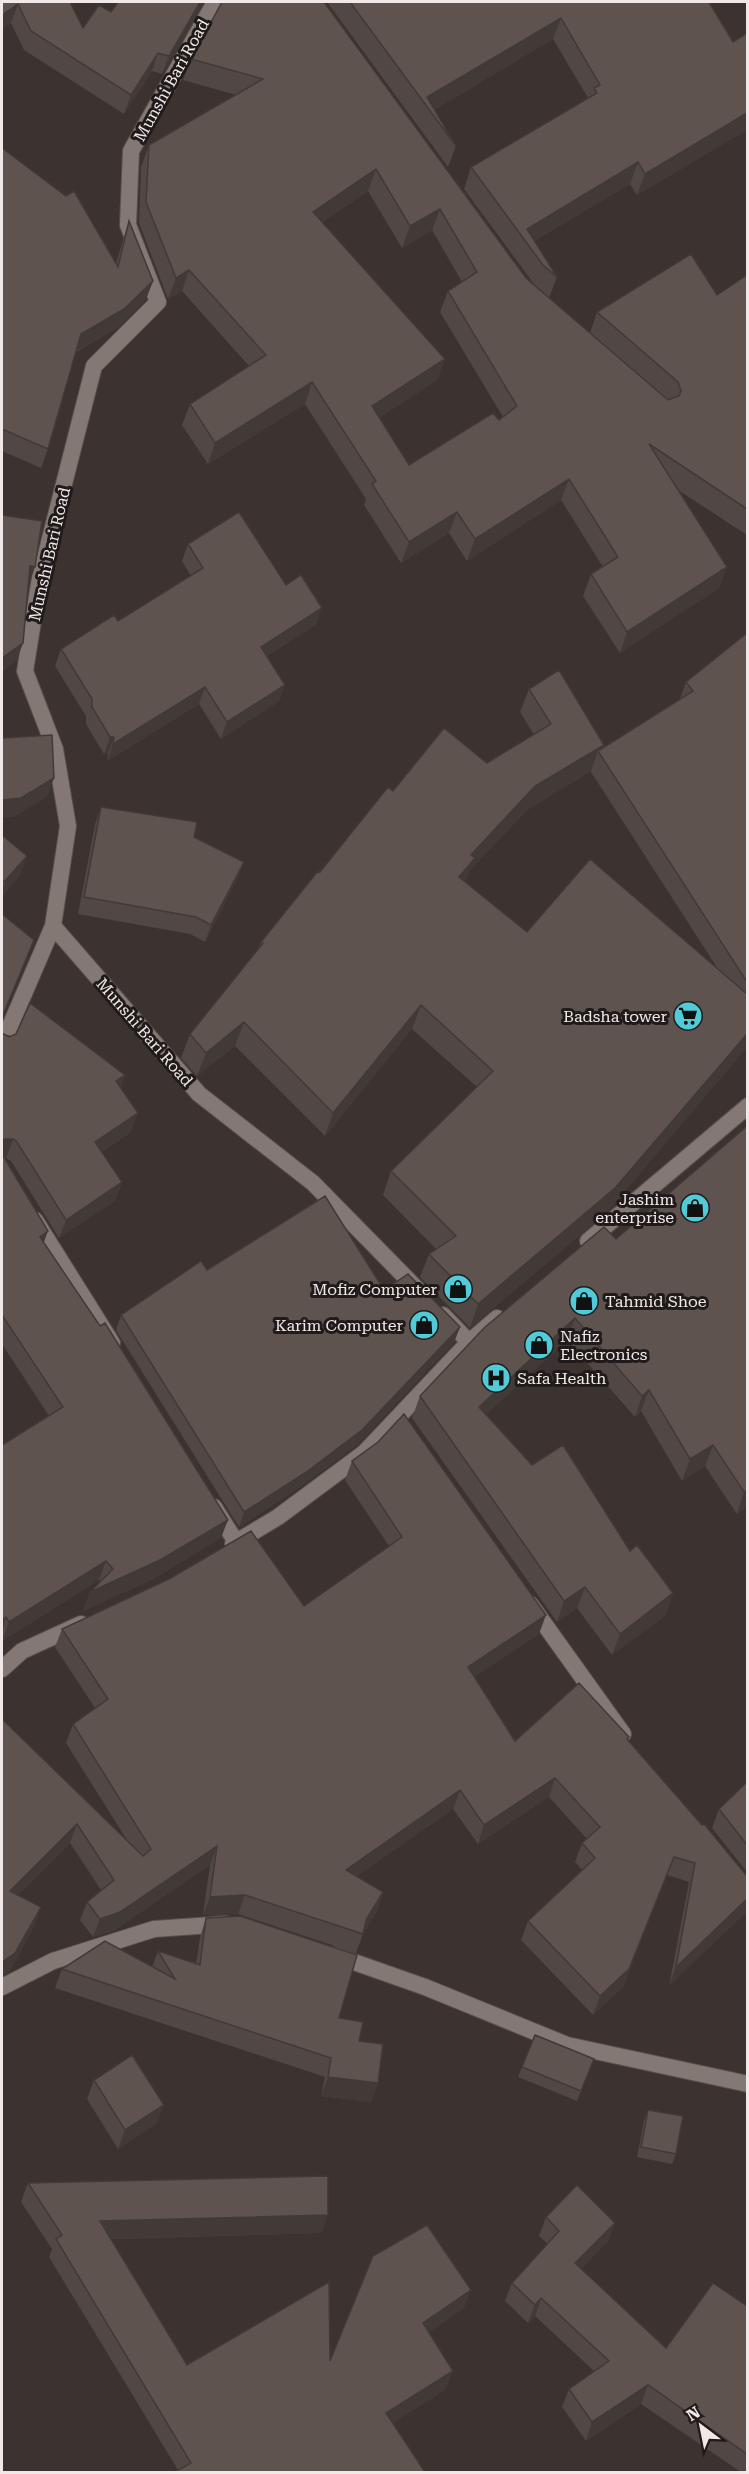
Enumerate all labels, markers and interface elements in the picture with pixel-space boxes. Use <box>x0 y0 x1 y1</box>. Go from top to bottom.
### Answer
street label: Munshi Bari Road <box>130 16 213 145</box>
street label: Munshi Bari Road <box>25 485 74 623</box>
street label: Munshi Bari Road <box>93 974 197 1090</box>
supermarket icon: Badsha tower <box>672 1000 704 1032</box>
place label: Badsha tower <box>563 1007 667 1026</box>
place label: Jashim enterprise <box>595 1190 674 1227</box>
shop icon: Jashim enterprise <box>679 1192 711 1224</box>
shop icon: Mofiz Computer <box>442 1273 474 1305</box>
place label: Mofiz Computer <box>312 1280 437 1299</box>
shop icon: Tahmid Shoe <box>568 1285 600 1317</box>
place label: Tahmid Shoe <box>605 1292 707 1311</box>
shop icon: Karim Computer <box>408 1309 440 1341</box>
place label: Karim Computer <box>275 1316 403 1335</box>
place label: Nafiz Electronics <box>560 1327 648 1364</box>
shop icon: Nafiz Electronics <box>523 1329 555 1361</box>
hospital icon: Safa Health <box>480 1362 512 1394</box>
place label: Safa Health <box>517 1369 606 1388</box>
north arrow <box>671 2396 731 2456</box>
text: N <box>683 2402 704 2425</box>

